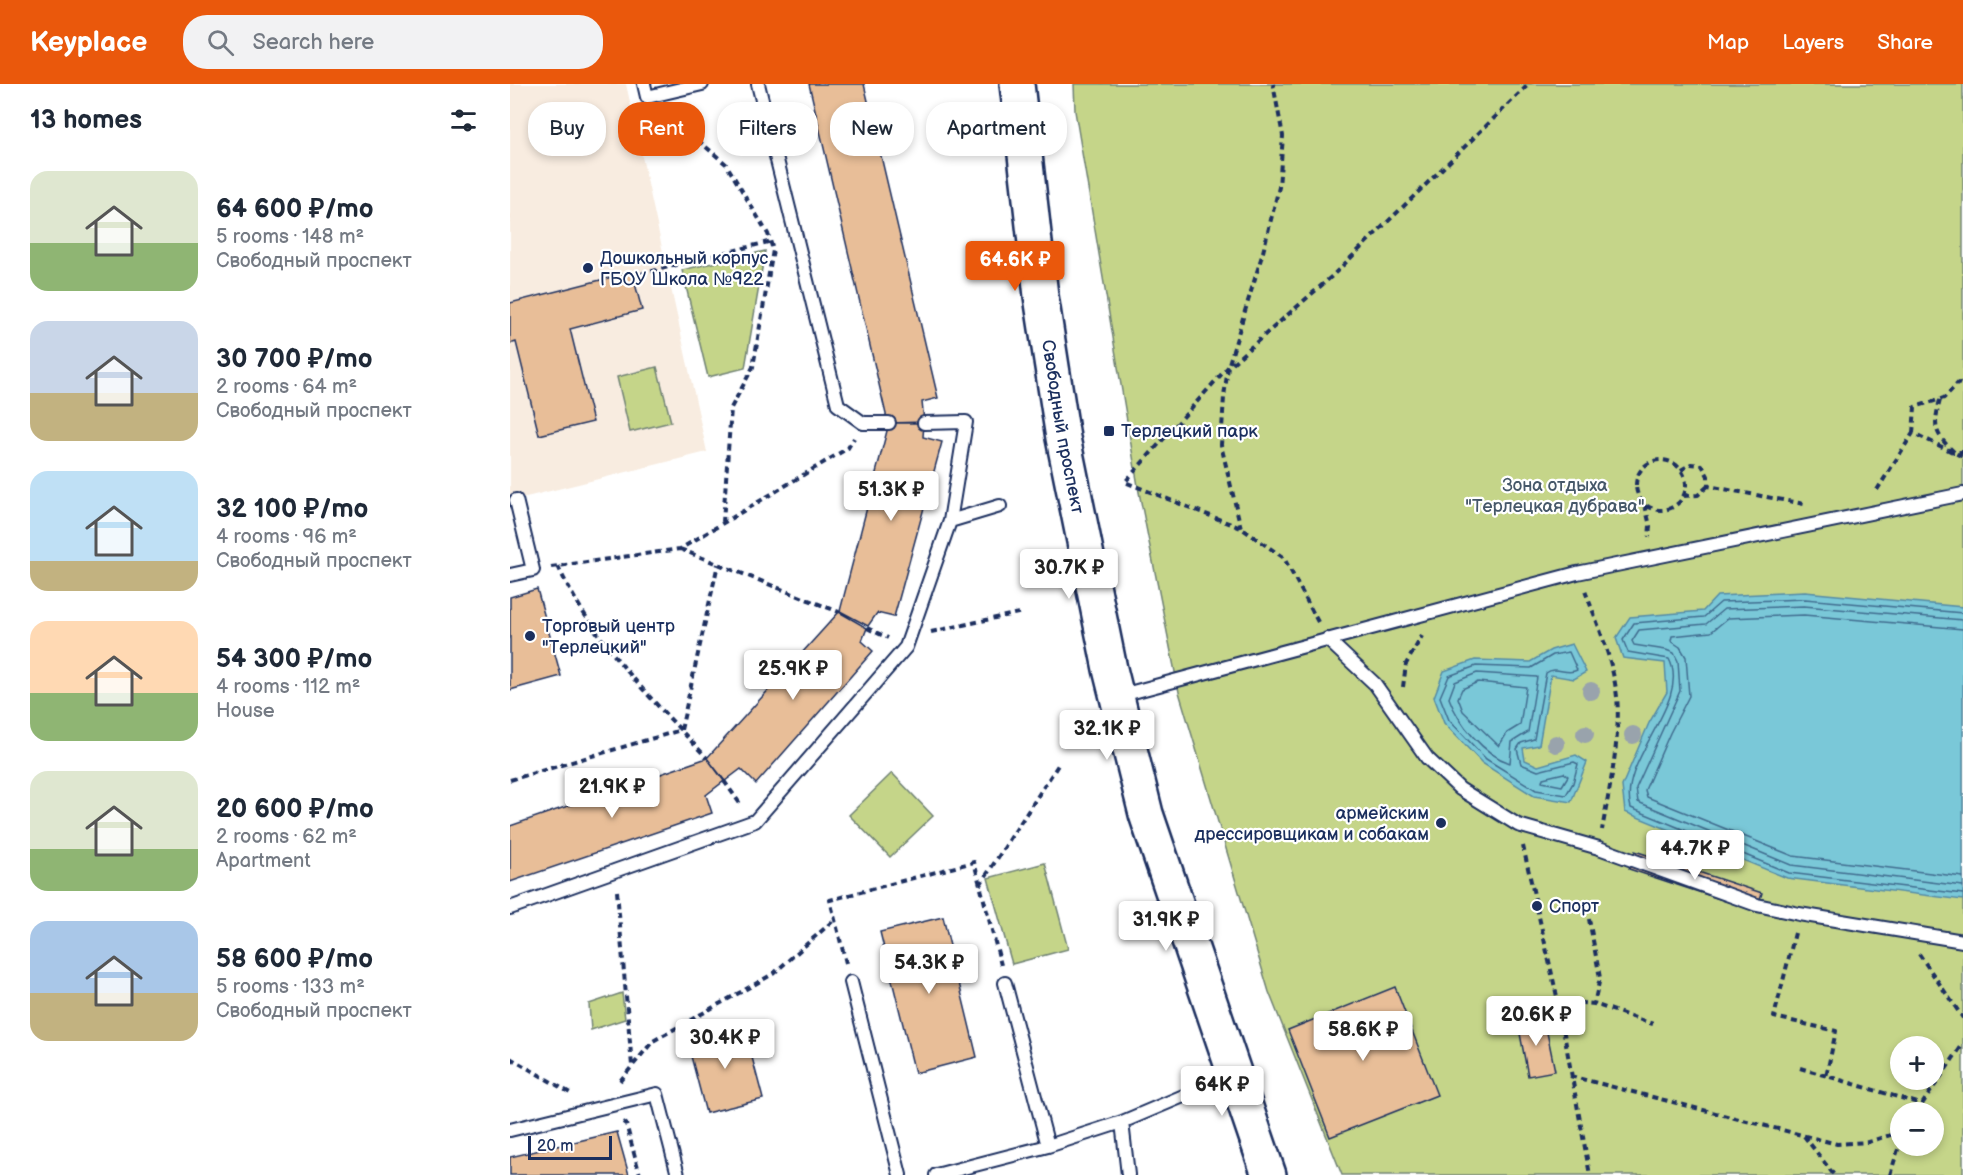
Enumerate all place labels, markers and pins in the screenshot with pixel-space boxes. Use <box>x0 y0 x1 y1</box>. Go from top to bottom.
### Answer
pin: 64.6K ₽ <box>960 241 1070 292</box>
place label: Дошкольный корпус ГБОУ Школа №922 <box>600 248 768 290</box>
marker: Дошкольный корпус ГБОУ Школа №922 <box>581 261 595 275</box>
place label: Терлецкий парк <box>1121 421 1258 442</box>
marker: Терлецкий парк <box>1102 424 1116 438</box>
pin: 51.3K ₽ <box>836 471 946 522</box>
pin: 30.7K ₽ <box>1014 549 1124 600</box>
place label: Торговый центр "Терлецкий" <box>542 616 675 658</box>
marker: Торговый центр "Терлецкий" <box>523 629 537 643</box>
pin: 25.9K ₽ <box>738 650 848 701</box>
pin: 32.1K ₽ <box>1052 710 1162 761</box>
pin: 21.9K ₽ <box>557 768 667 819</box>
place label: армейским дрессировщикам и собакам <box>1194 803 1429 845</box>
marker: армейским дрессировщикам и собакам <box>1434 816 1448 830</box>
pin: 44.7K ₽ <box>1640 830 1750 881</box>
place label: Спорт <box>1549 896 1600 917</box>
marker: Спорт <box>1530 899 1544 913</box>
pin: 31.9K ₽ <box>1111 901 1221 952</box>
pin: 54.3K ₽ <box>874 944 984 995</box>
pin: 20.6K ₽ <box>1481 996 1591 1047</box>
pin: 58.6K ₽ <box>1308 1011 1418 1062</box>
pin: 30.4K ₽ <box>670 1019 780 1070</box>
pin: 64K ₽ <box>1180 1066 1264 1117</box>

